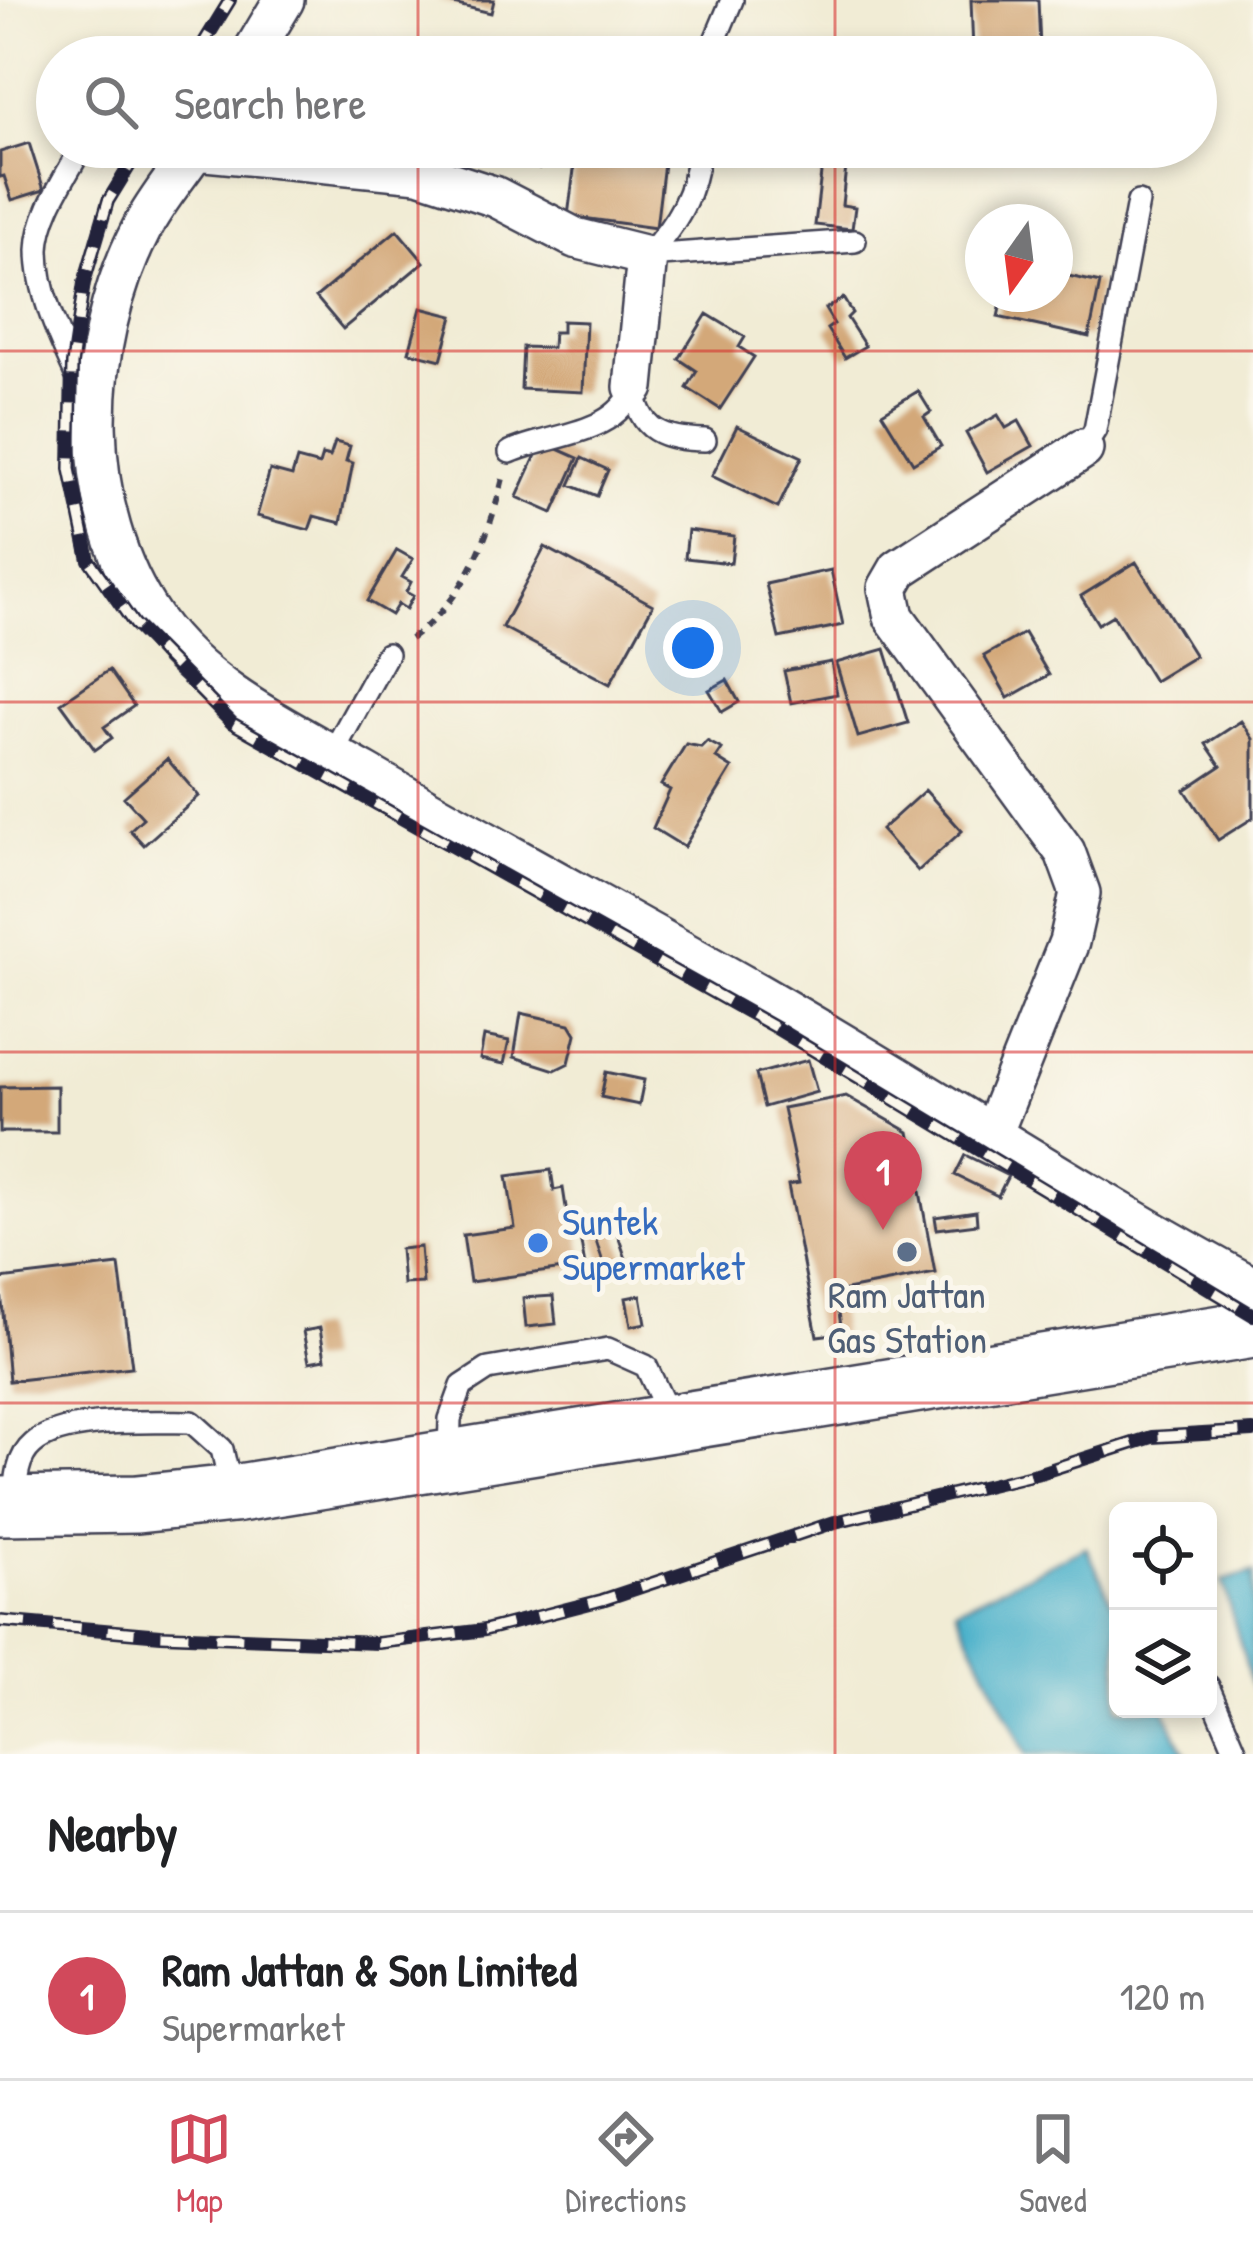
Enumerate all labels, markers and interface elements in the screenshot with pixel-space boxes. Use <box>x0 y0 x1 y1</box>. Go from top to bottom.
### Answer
search box <box>36 36 1217 168</box>
icon: search <box>78 69 144 135</box>
text: Search here <box>174 72 366 133</box>
north arrow <box>965 204 1073 312</box>
your location <box>663 618 723 678</box>
pin: 1 <box>844 1131 922 1230</box>
place label: Suntek Supermarket <box>562 1194 745 1292</box>
marker: Suntek Supermarket <box>525 1230 551 1256</box>
marker: Ram Jattan Gas Station <box>894 1239 920 1265</box>
place label: Ram Jattan Gas Station <box>827 1267 987 1365</box>
map controls <box>1109 1502 1217 1718</box>
button: locate <box>1109 1502 1217 1610</box>
button: layers <box>1109 1610 1217 1718</box>
text: Nearby <box>48 1798 178 1867</box>
text: Ram Jattan & Son Limited <box>162 1939 577 2000</box>
text: 1 <box>80 1969 94 2022</box>
text: 120 m <box>1120 1969 1205 2022</box>
text: Supermarket <box>162 2000 345 2053</box>
tab: Map <box>166 2106 232 2222</box>
tab: Directions <box>565 2106 687 2222</box>
tab: Saved <box>1019 2106 1087 2222</box>

